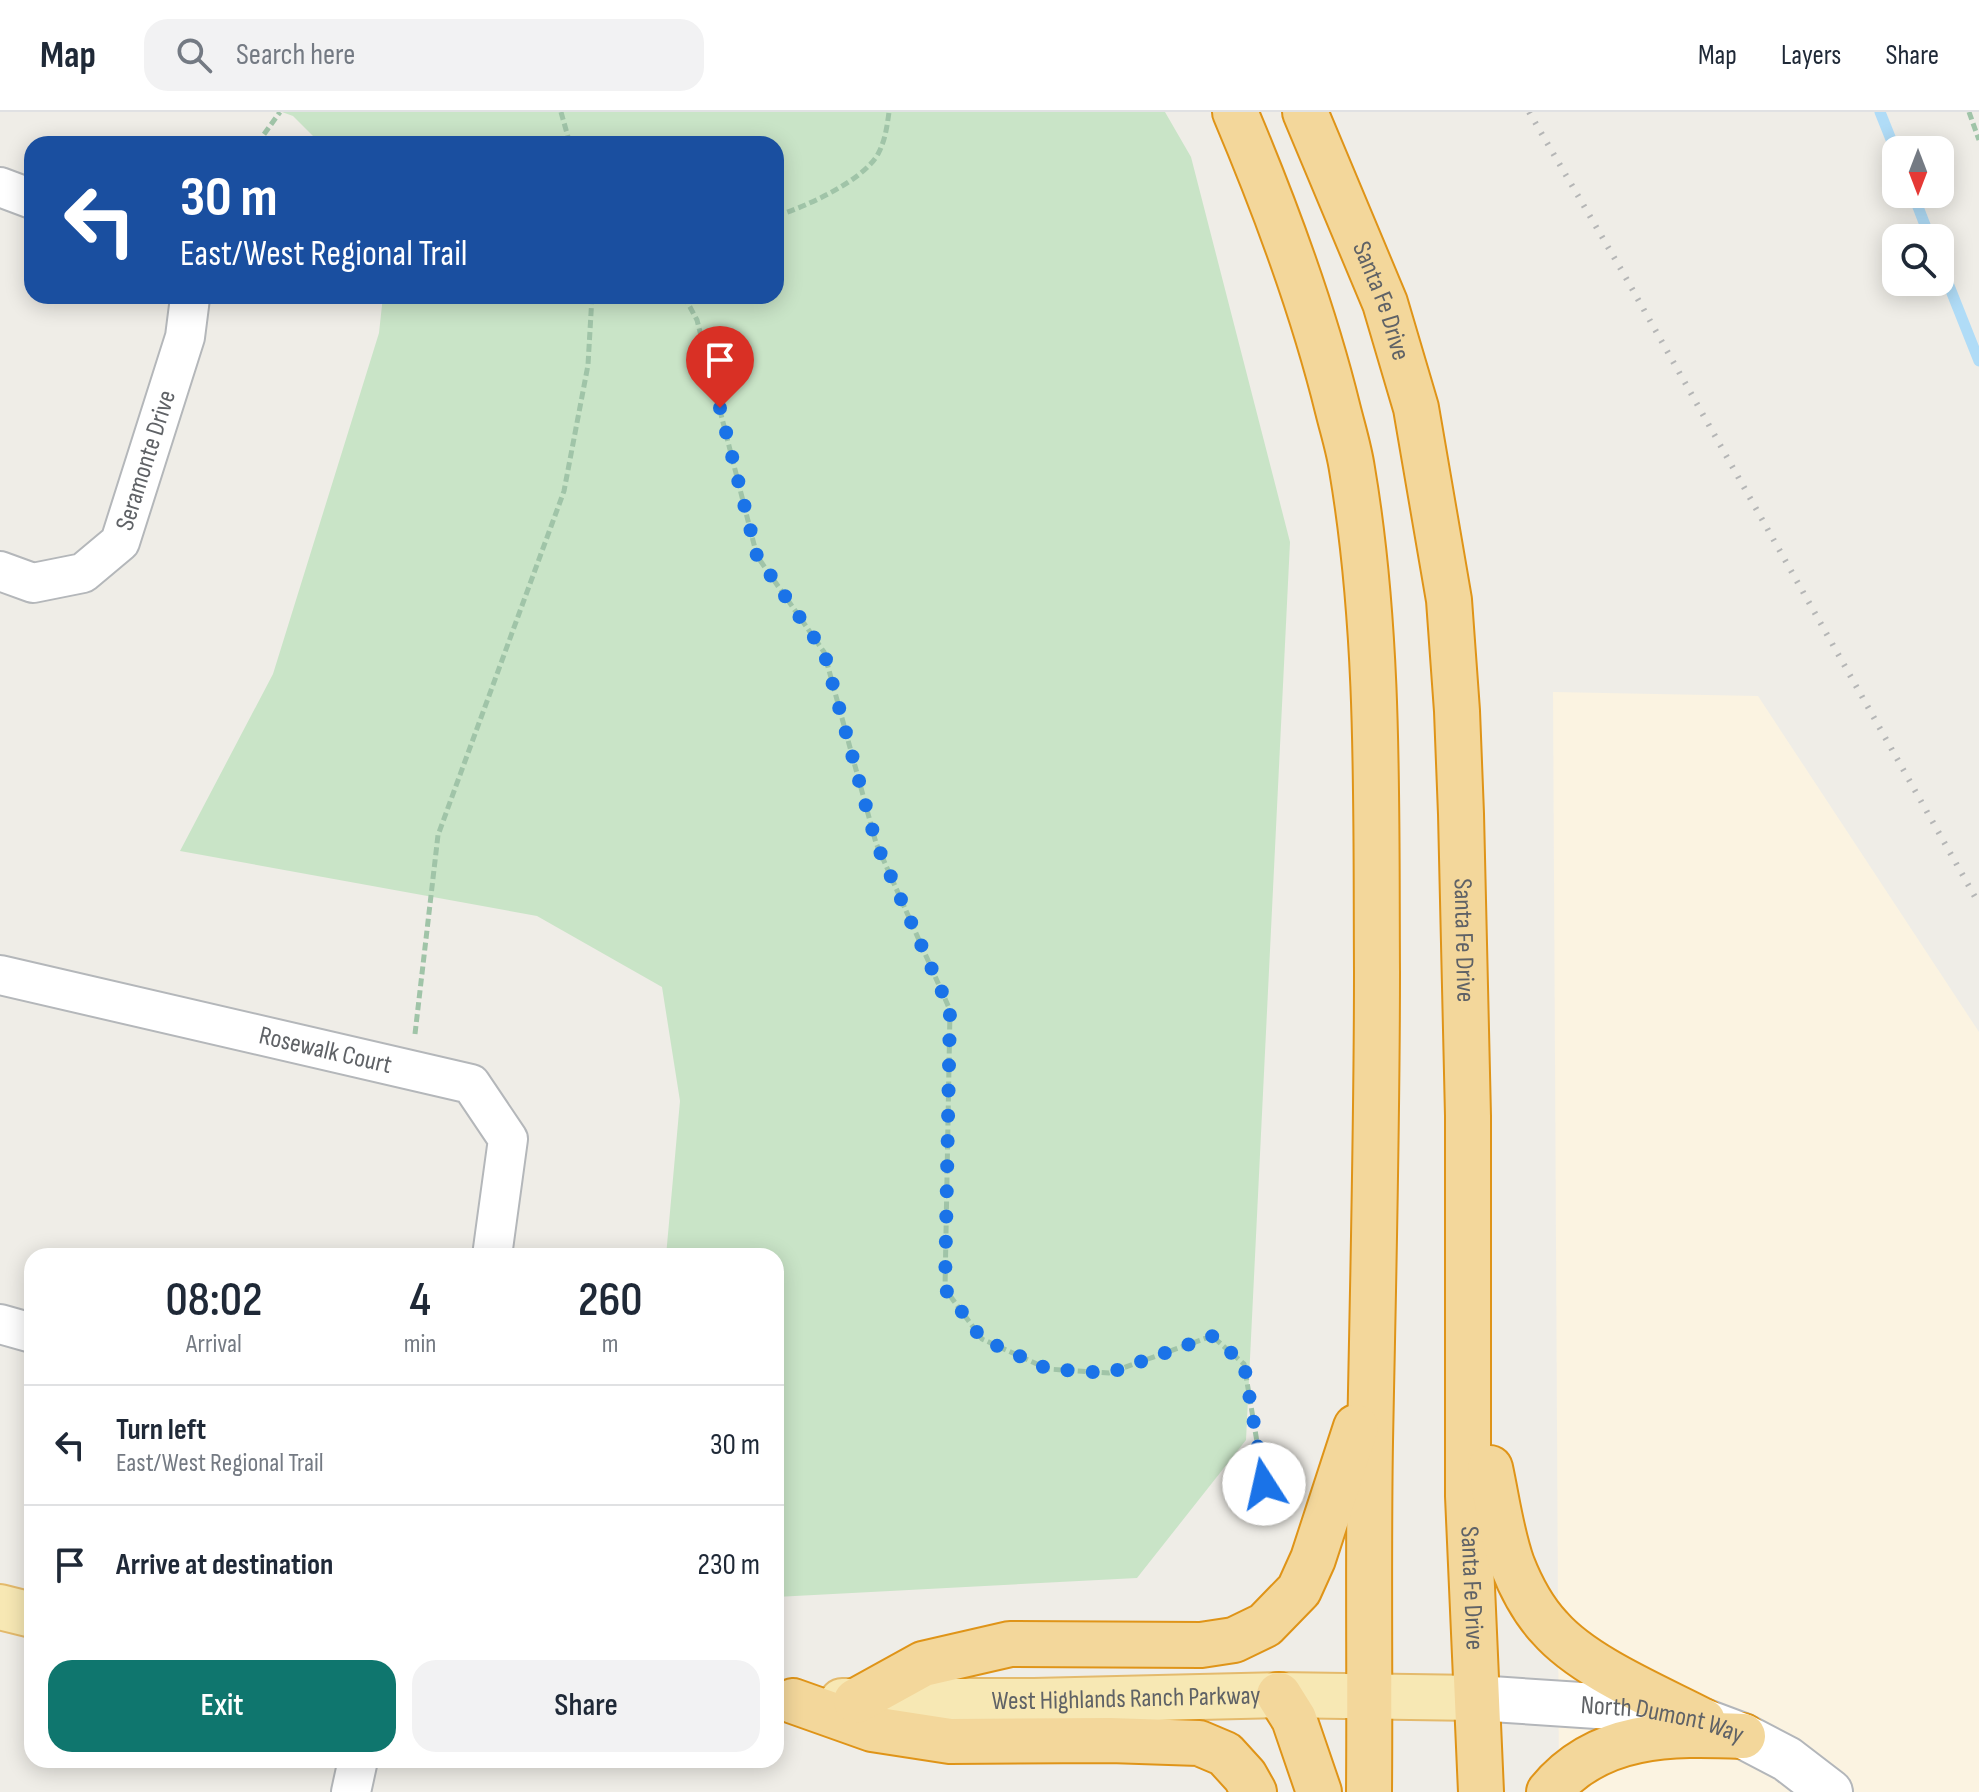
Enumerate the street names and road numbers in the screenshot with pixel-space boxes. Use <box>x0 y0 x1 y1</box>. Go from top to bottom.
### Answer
street label: Santa Fe Drive <box>1346 237 1417 364</box>
street label: Seramonte Drive <box>109 386 183 534</box>
street label: Santa Fe Drive <box>1447 878 1481 1003</box>
street label: Rosewalk Court <box>256 1020 395 1081</box>
street label: Santa Fe Drive <box>1454 1525 1490 1651</box>
street label: West Highlands Ranch Parkway <box>991 1680 1261 1717</box>
street label: North Dumont Way <box>1580 1689 1748 1750</box>

